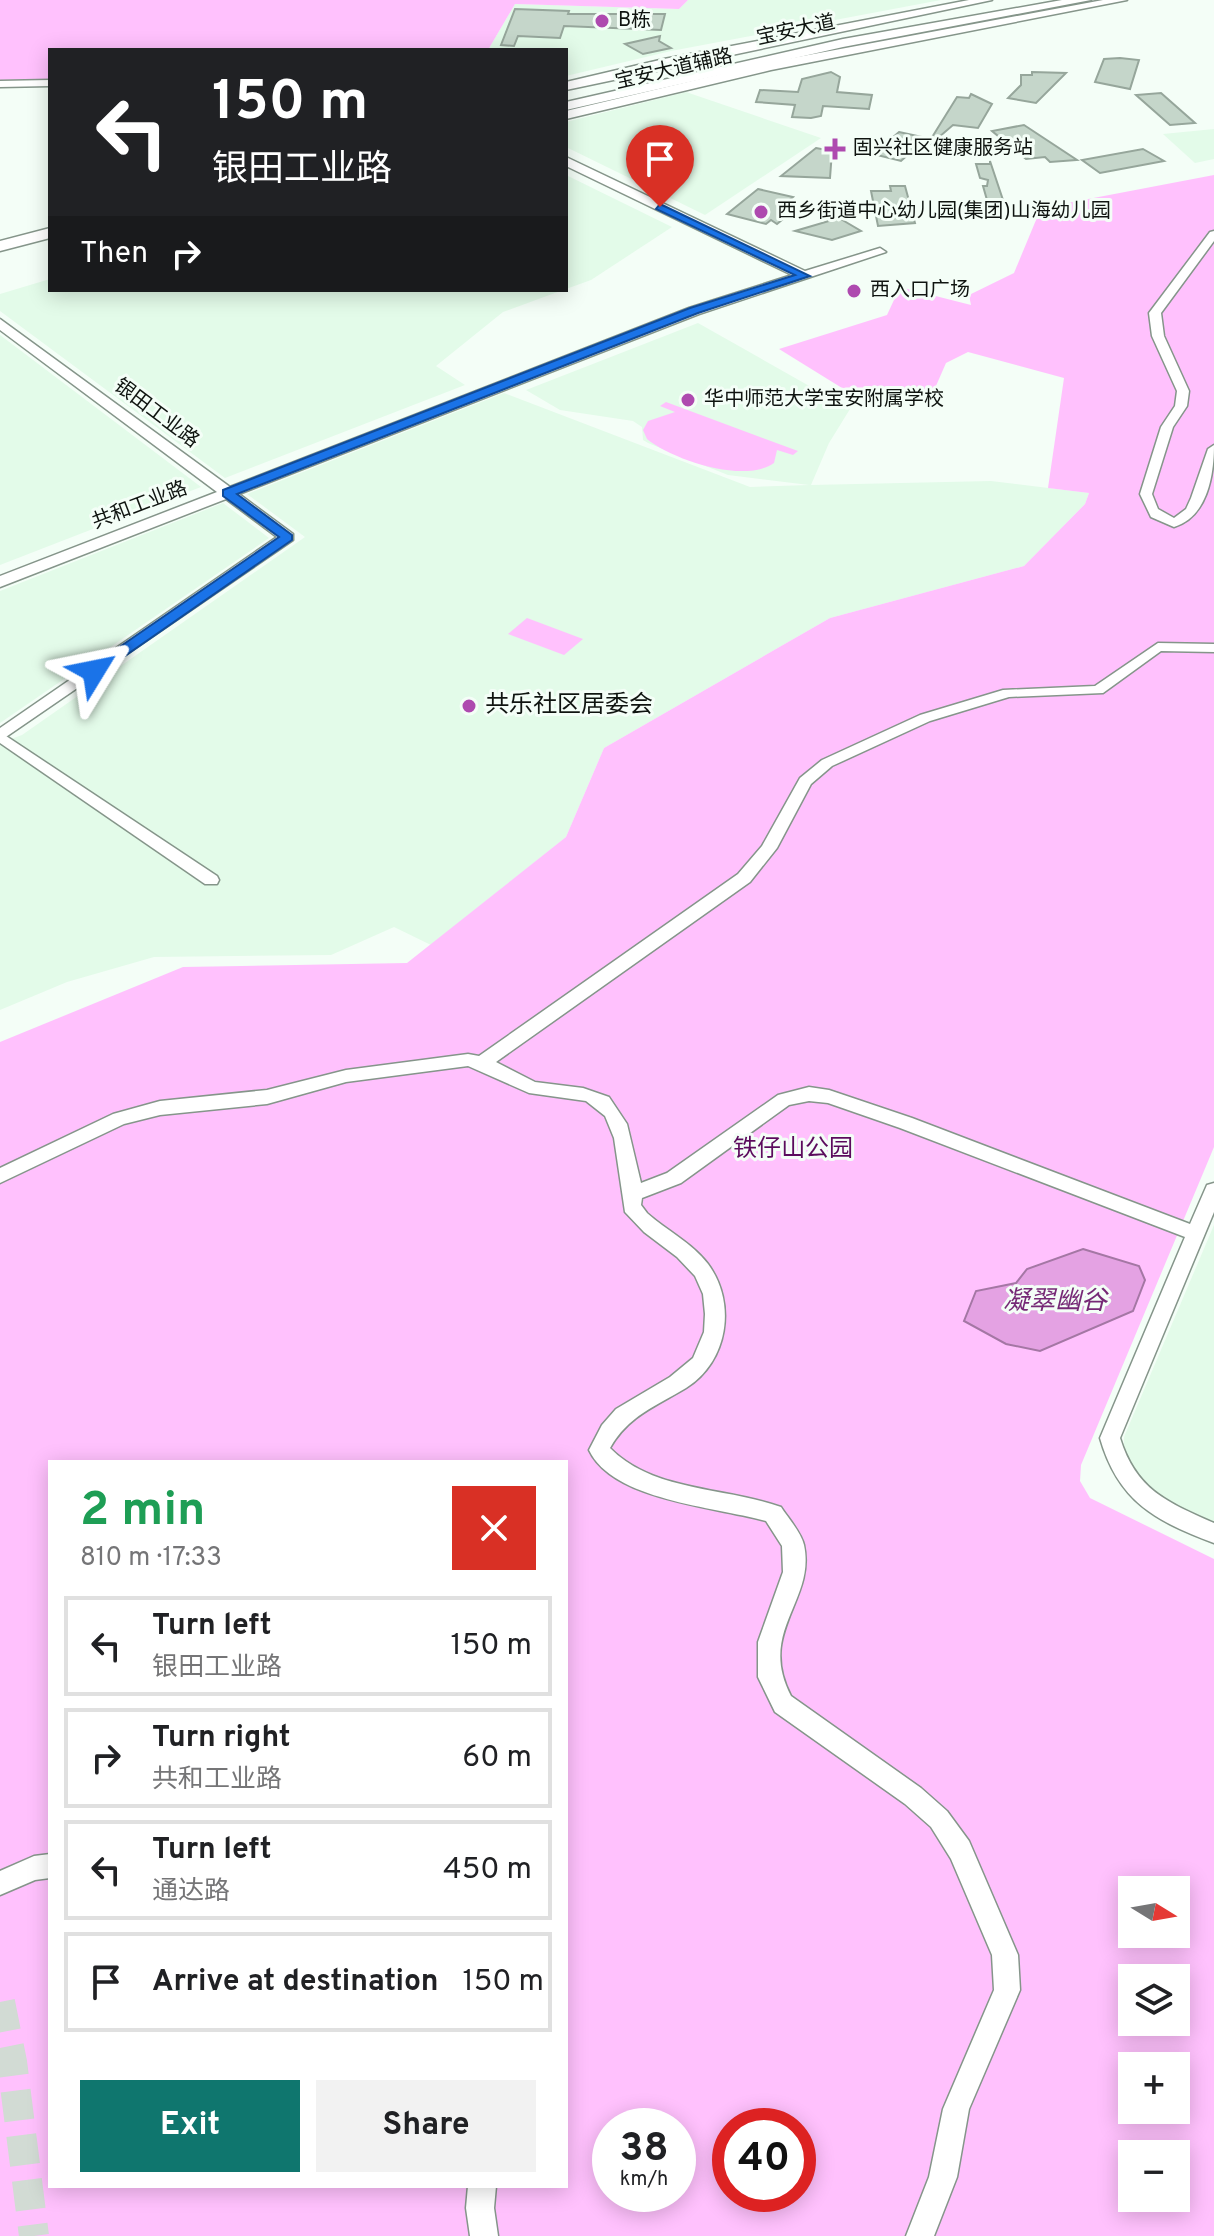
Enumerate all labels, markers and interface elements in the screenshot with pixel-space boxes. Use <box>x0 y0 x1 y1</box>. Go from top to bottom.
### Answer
place label: B栋 <box>618 8 651 34</box>
street label: 宝安大道 <box>754 10 838 52</box>
marker: B栋 <box>593 12 611 30</box>
street label: 宝安大道辅路 <box>613 44 735 96</box>
text: 150 m <box>212 69 368 139</box>
icon: left <box>80 80 184 184</box>
pin <box>626 125 694 207</box>
place label: 固兴社区健康服务站 <box>853 136 1033 162</box>
icon: arrive <box>638 137 682 181</box>
marker: 固兴社区健康服务站 <box>824 138 846 160</box>
text: 银田工业路 <box>212 148 392 194</box>
place label: 西乡街道中心幼儿园(集团)山海幼儿园 <box>777 199 1111 225</box>
marker: 西乡街道中心幼儿园(集团)山海幼儿园 <box>752 203 770 221</box>
icon: right <box>164 232 208 276</box>
text: Then <box>80 236 148 273</box>
place label: 西入口广场 <box>870 278 970 304</box>
marker: 西入口广场 <box>845 282 863 300</box>
street label: 银田工业路 <box>108 374 204 454</box>
place label: 华中师范大学宝安附属学校 <box>704 387 944 413</box>
marker: 华中师范大学宝安附属学校 <box>679 391 697 409</box>
street label: 共和工业路 <box>89 476 191 536</box>
position arrow <box>52 629 136 713</box>
place label: 共乐社区居委会 <box>485 691 653 721</box>
marker: 共乐社区居委会 <box>460 697 478 715</box>
park label: 铁仔山公园 <box>733 1135 853 1165</box>
water label: 凝翠幽谷 <box>1003 1286 1109 1319</box>
text: 2 min <box>80 1482 205 1542</box>
button: close <box>452 1486 536 1570</box>
text: 810 m · 17:33 <box>80 1542 222 1575</box>
text: Turn left <box>152 1608 272 1645</box>
icon: left <box>84 1624 128 1668</box>
text: 150 m <box>451 1628 532 1665</box>
text: 银田工业路 <box>152 1652 282 1685</box>
text: Turn right <box>152 1720 290 1757</box>
icon: right <box>84 1736 128 1780</box>
text: 60 m <box>462 1740 532 1777</box>
text: 共和工业路 <box>152 1764 282 1797</box>
text: Turn left <box>152 1832 272 1869</box>
icon: left <box>84 1848 128 1892</box>
text: 450 m <box>443 1852 532 1889</box>
text: 通达路 <box>152 1876 230 1909</box>
north arrow <box>1118 1876 1190 1948</box>
map controls <box>1118 1876 1190 2212</box>
icon: arrive <box>84 1960 128 2004</box>
text: Arrive at destination <box>152 1964 438 2001</box>
text: 150 m <box>462 1964 544 2001</box>
button: layers <box>1118 1964 1190 2036</box>
button: + <box>1118 2052 1190 2124</box>
button: Exit <box>80 2080 300 2172</box>
button: Share <box>316 2080 536 2172</box>
speed limit sign: 40 <box>712 2108 816 2212</box>
text: 38 <box>619 2125 669 2175</box>
button: − <box>1118 2140 1190 2212</box>
text: km/h <box>620 2167 668 2193</box>

